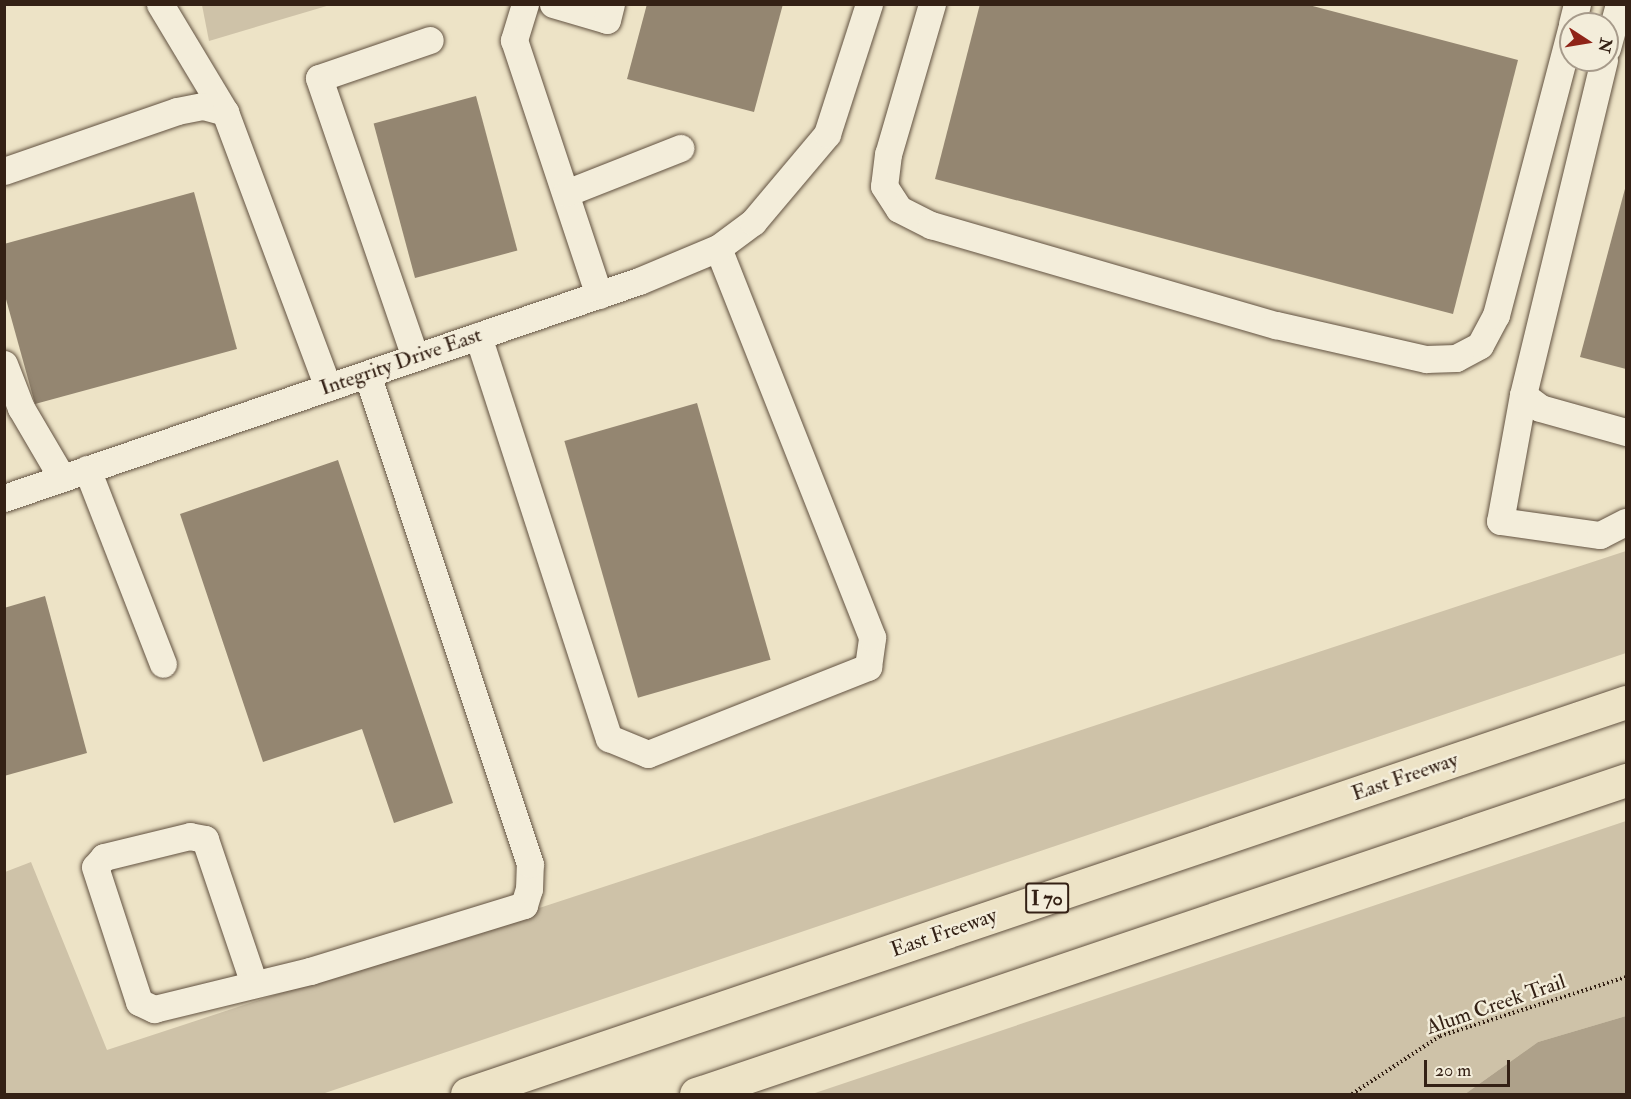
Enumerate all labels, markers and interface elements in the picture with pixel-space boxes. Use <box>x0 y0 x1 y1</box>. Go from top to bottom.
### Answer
north arrow <box>1559 12 1619 72</box>
text: N <box>1593 36 1616 54</box>
street label: Integrity Drive East <box>317 323 485 401</box>
street label: East Freeway <box>1349 747 1461 807</box>
road number: I 70 <box>1024 881 1070 915</box>
street label: East Freeway <box>888 903 1000 963</box>
street label: Alum Creek Trail <box>1423 969 1569 1041</box>
scale bar <box>1427 1048 1512 1086</box>
text: 20 m <box>1435 1059 1471 1082</box>

